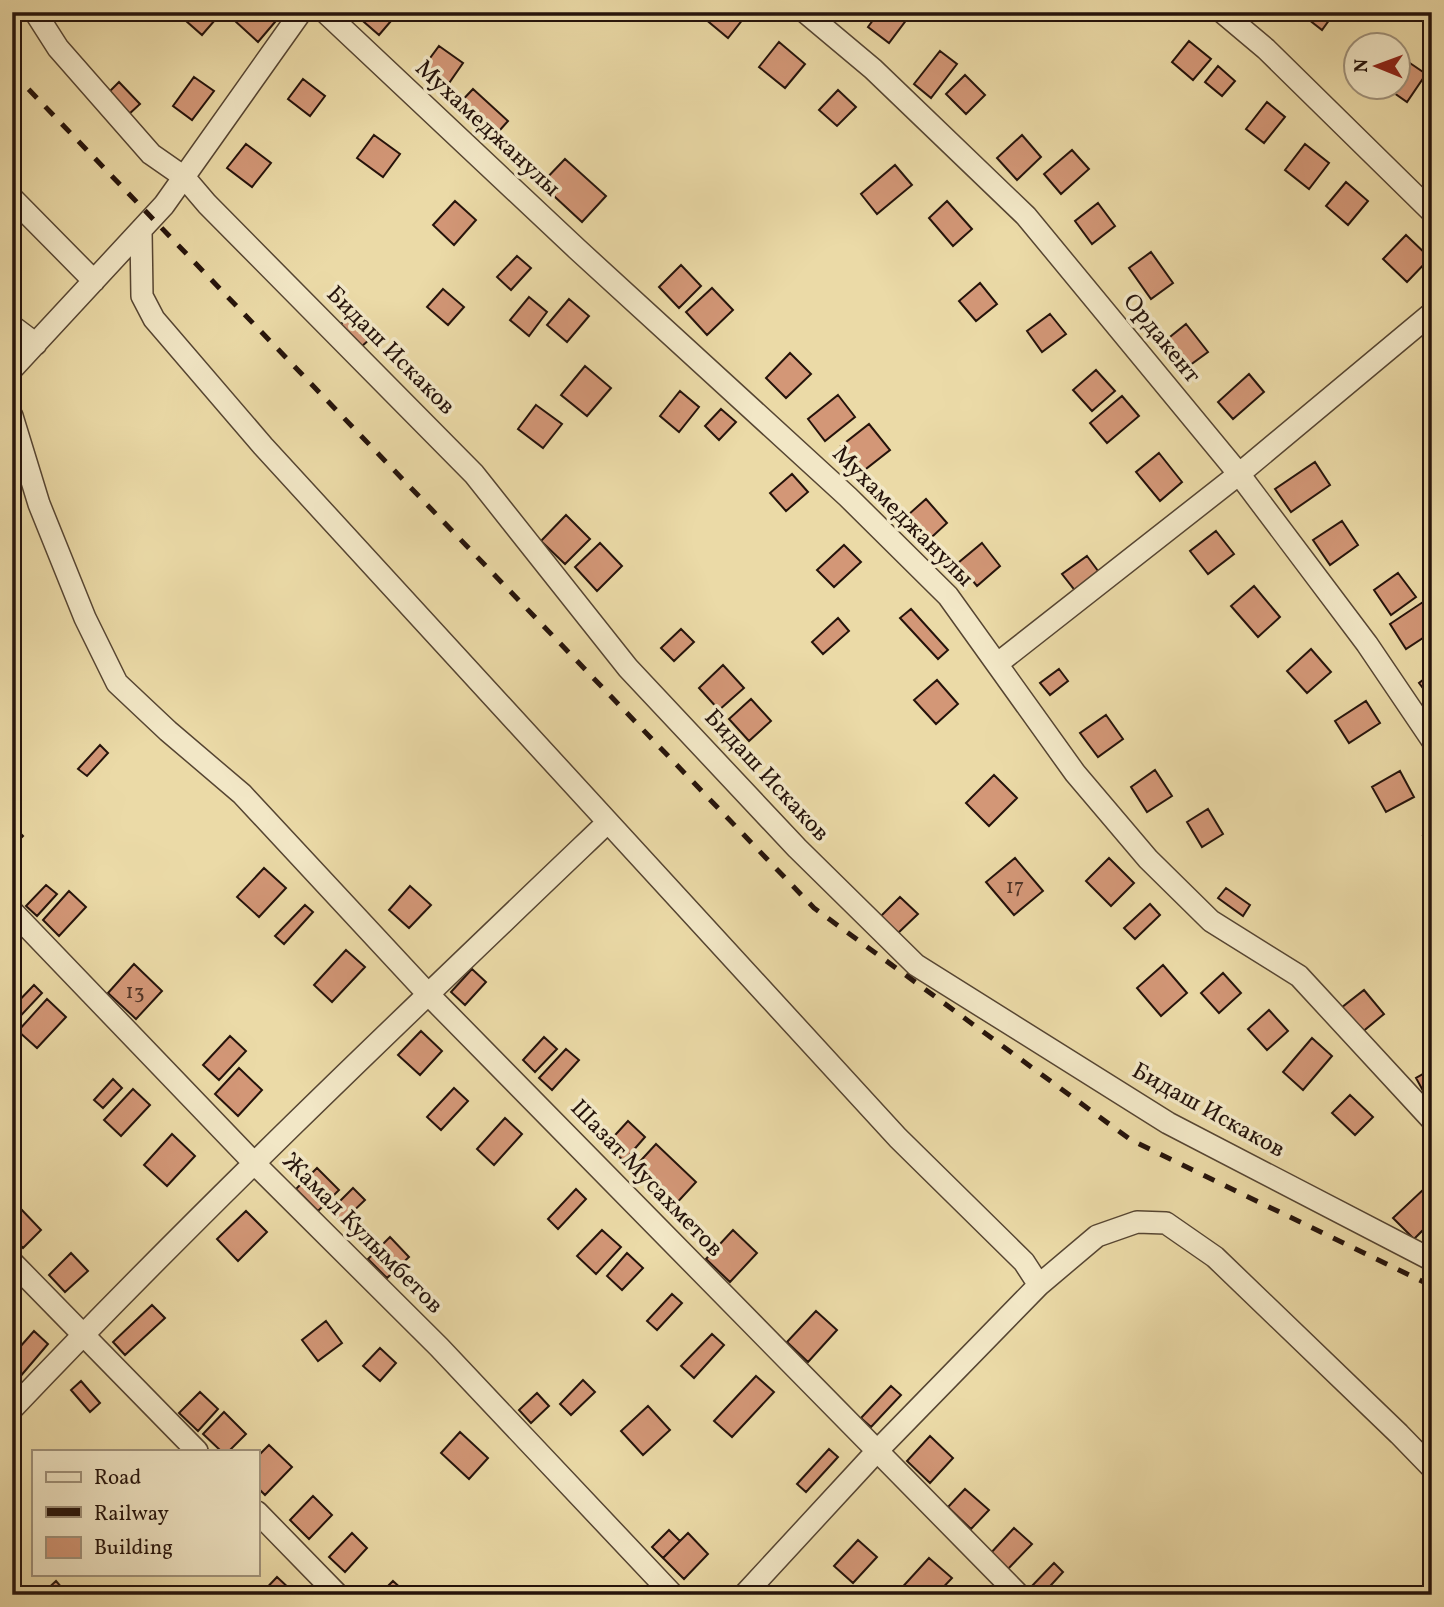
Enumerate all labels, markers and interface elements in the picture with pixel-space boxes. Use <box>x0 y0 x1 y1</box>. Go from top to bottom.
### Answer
north arrow <box>1342 32 1412 102</box>
street label: Мухамеджанулы <box>407 53 567 205</box>
text: N <box>1349 58 1375 73</box>
street label: Бидаш Искаков <box>318 279 462 423</box>
street label: Ордакент <box>1114 287 1208 391</box>
street label: Мухамеджанулы <box>824 439 980 595</box>
street label: Бидаш Искаков <box>695 702 837 850</box>
house number: 17 <box>1006 873 1024 902</box>
house number: 13 <box>126 978 144 1007</box>
street label: Бидаш Искаков <box>1125 1055 1291 1167</box>
street label: Шазат Мусахметов <box>562 1092 730 1266</box>
street label: Жамал Кулымбетов <box>274 1146 450 1322</box>
legend <box>32 1450 259 1576</box>
text: Road <box>94 1464 141 1493</box>
text: Railway <box>94 1500 170 1529</box>
text: Building <box>94 1534 173 1563</box>

